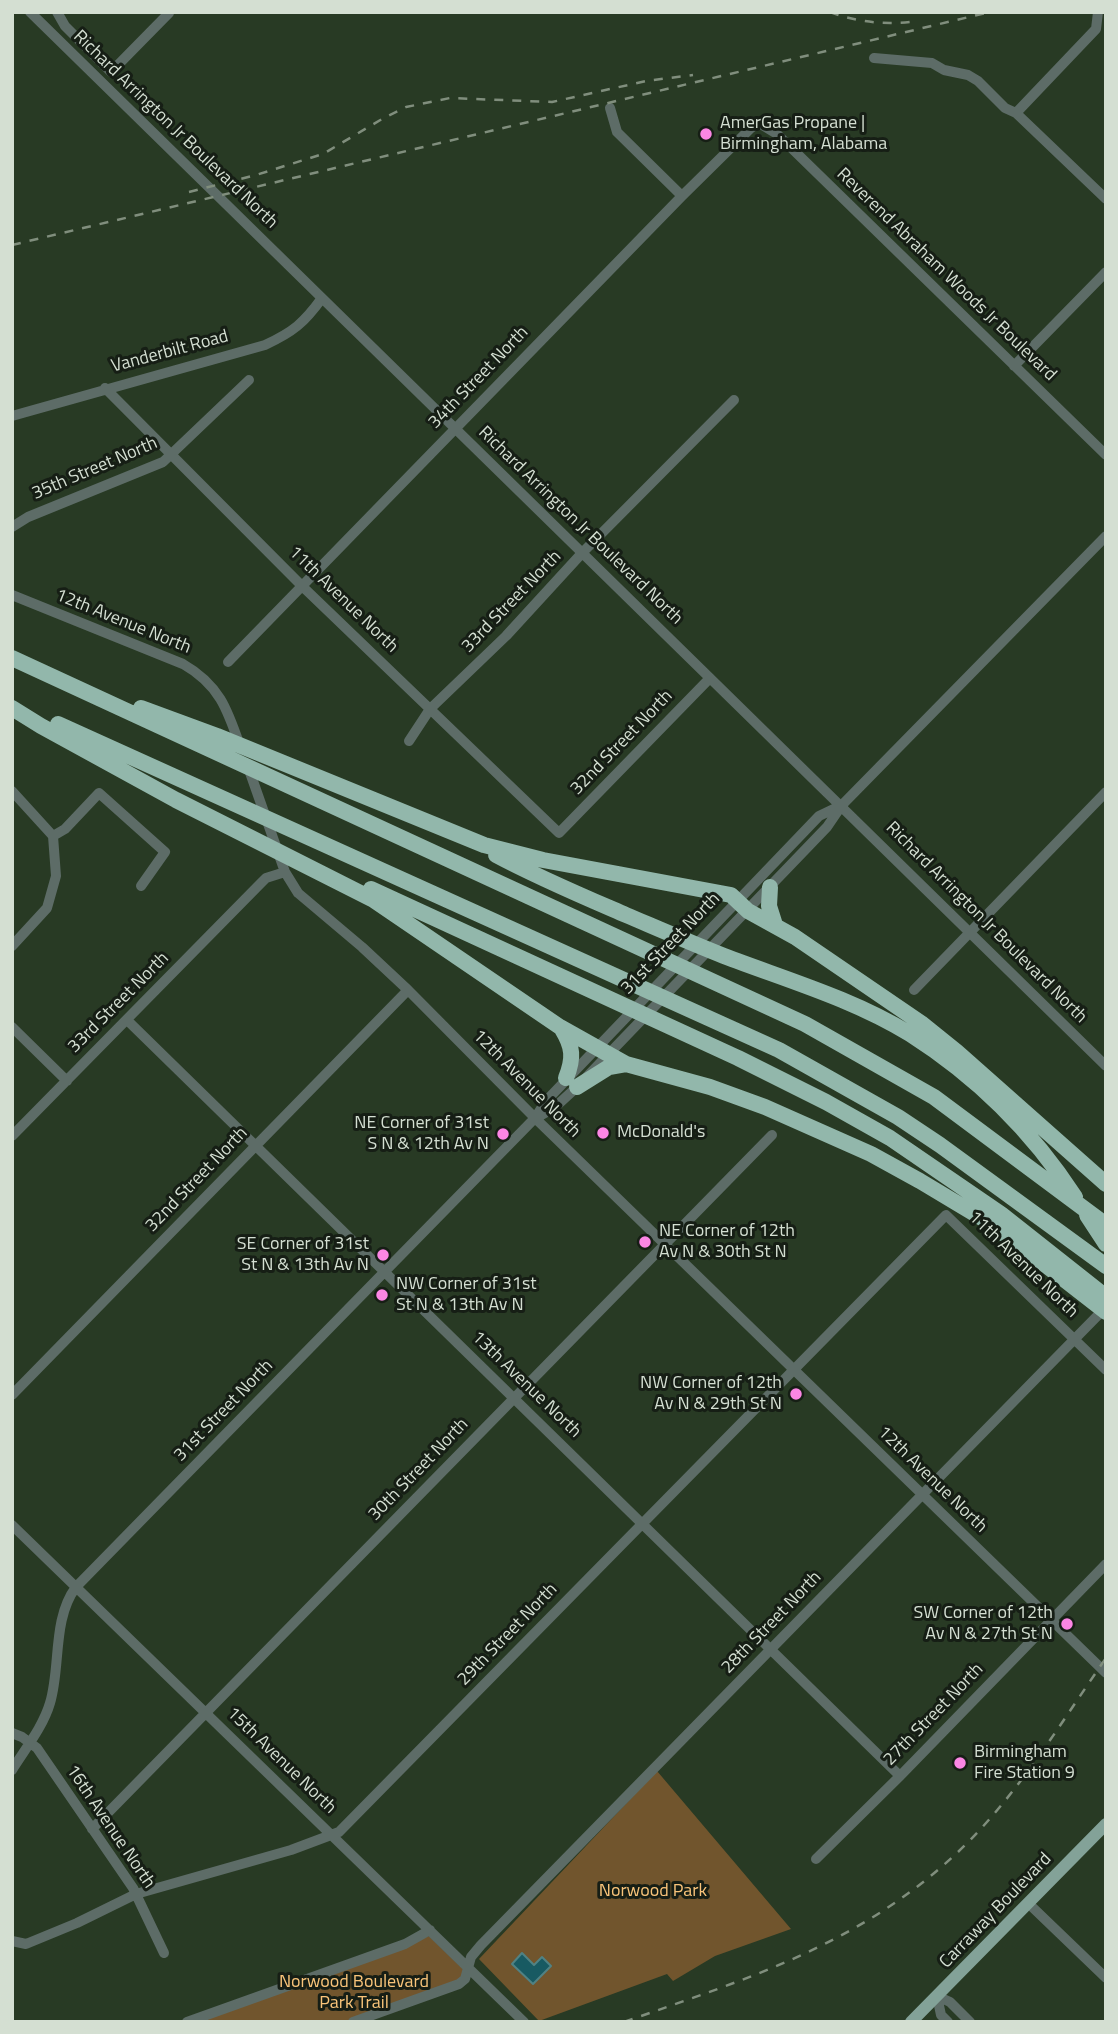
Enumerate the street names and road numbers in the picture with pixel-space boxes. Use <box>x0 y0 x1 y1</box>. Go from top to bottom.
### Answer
street label: Richard Arrington Jr Boulevard North <box>68 26 282 234</box>
street label: Reverend Abraham Woods Jr Boulevard <box>832 164 1060 386</box>
street label: 34th Street North <box>425 322 533 434</box>
street label: Vanderbilt Road <box>109 326 231 378</box>
street label: Richard Arrington Jr Boulevard North <box>473 422 687 630</box>
street label: 35th Street North <box>29 433 161 505</box>
street label: 11th Avenue North <box>284 542 402 658</box>
street label: 33rd Street North <box>458 546 566 658</box>
street label: 12th Avenue North <box>52 585 194 659</box>
street label: 32nd Street North <box>566 686 678 800</box>
street label: Richard Arrington Jr Boulevard North <box>881 818 1091 1028</box>
street label: 31st Street North <box>617 889 725 999</box>
street label: 33rd Street North <box>64 948 174 1058</box>
street label: 12th Avenue North <box>467 1025 585 1143</box>
street label: 32nd Street North <box>141 1123 253 1237</box>
street label: 11th Avenue North <box>964 1207 1082 1323</box>
street label: 13th Avenue North <box>467 1327 585 1443</box>
street label: 31st Street North <box>170 1356 278 1466</box>
street label: 30th Street North <box>365 1414 473 1526</box>
street label: 12th Avenue North <box>873 1422 991 1538</box>
street label: 28th Street North <box>718 1567 826 1679</box>
street label: 29th Street North <box>454 1579 562 1691</box>
street label: 27th Street North <box>880 1659 988 1771</box>
street label: 15th Avenue North <box>222 1703 340 1819</box>
street label: 16th Avenue North <box>61 1761 159 1893</box>
street label: Carraway Boulevard <box>936 1849 1056 1973</box>

